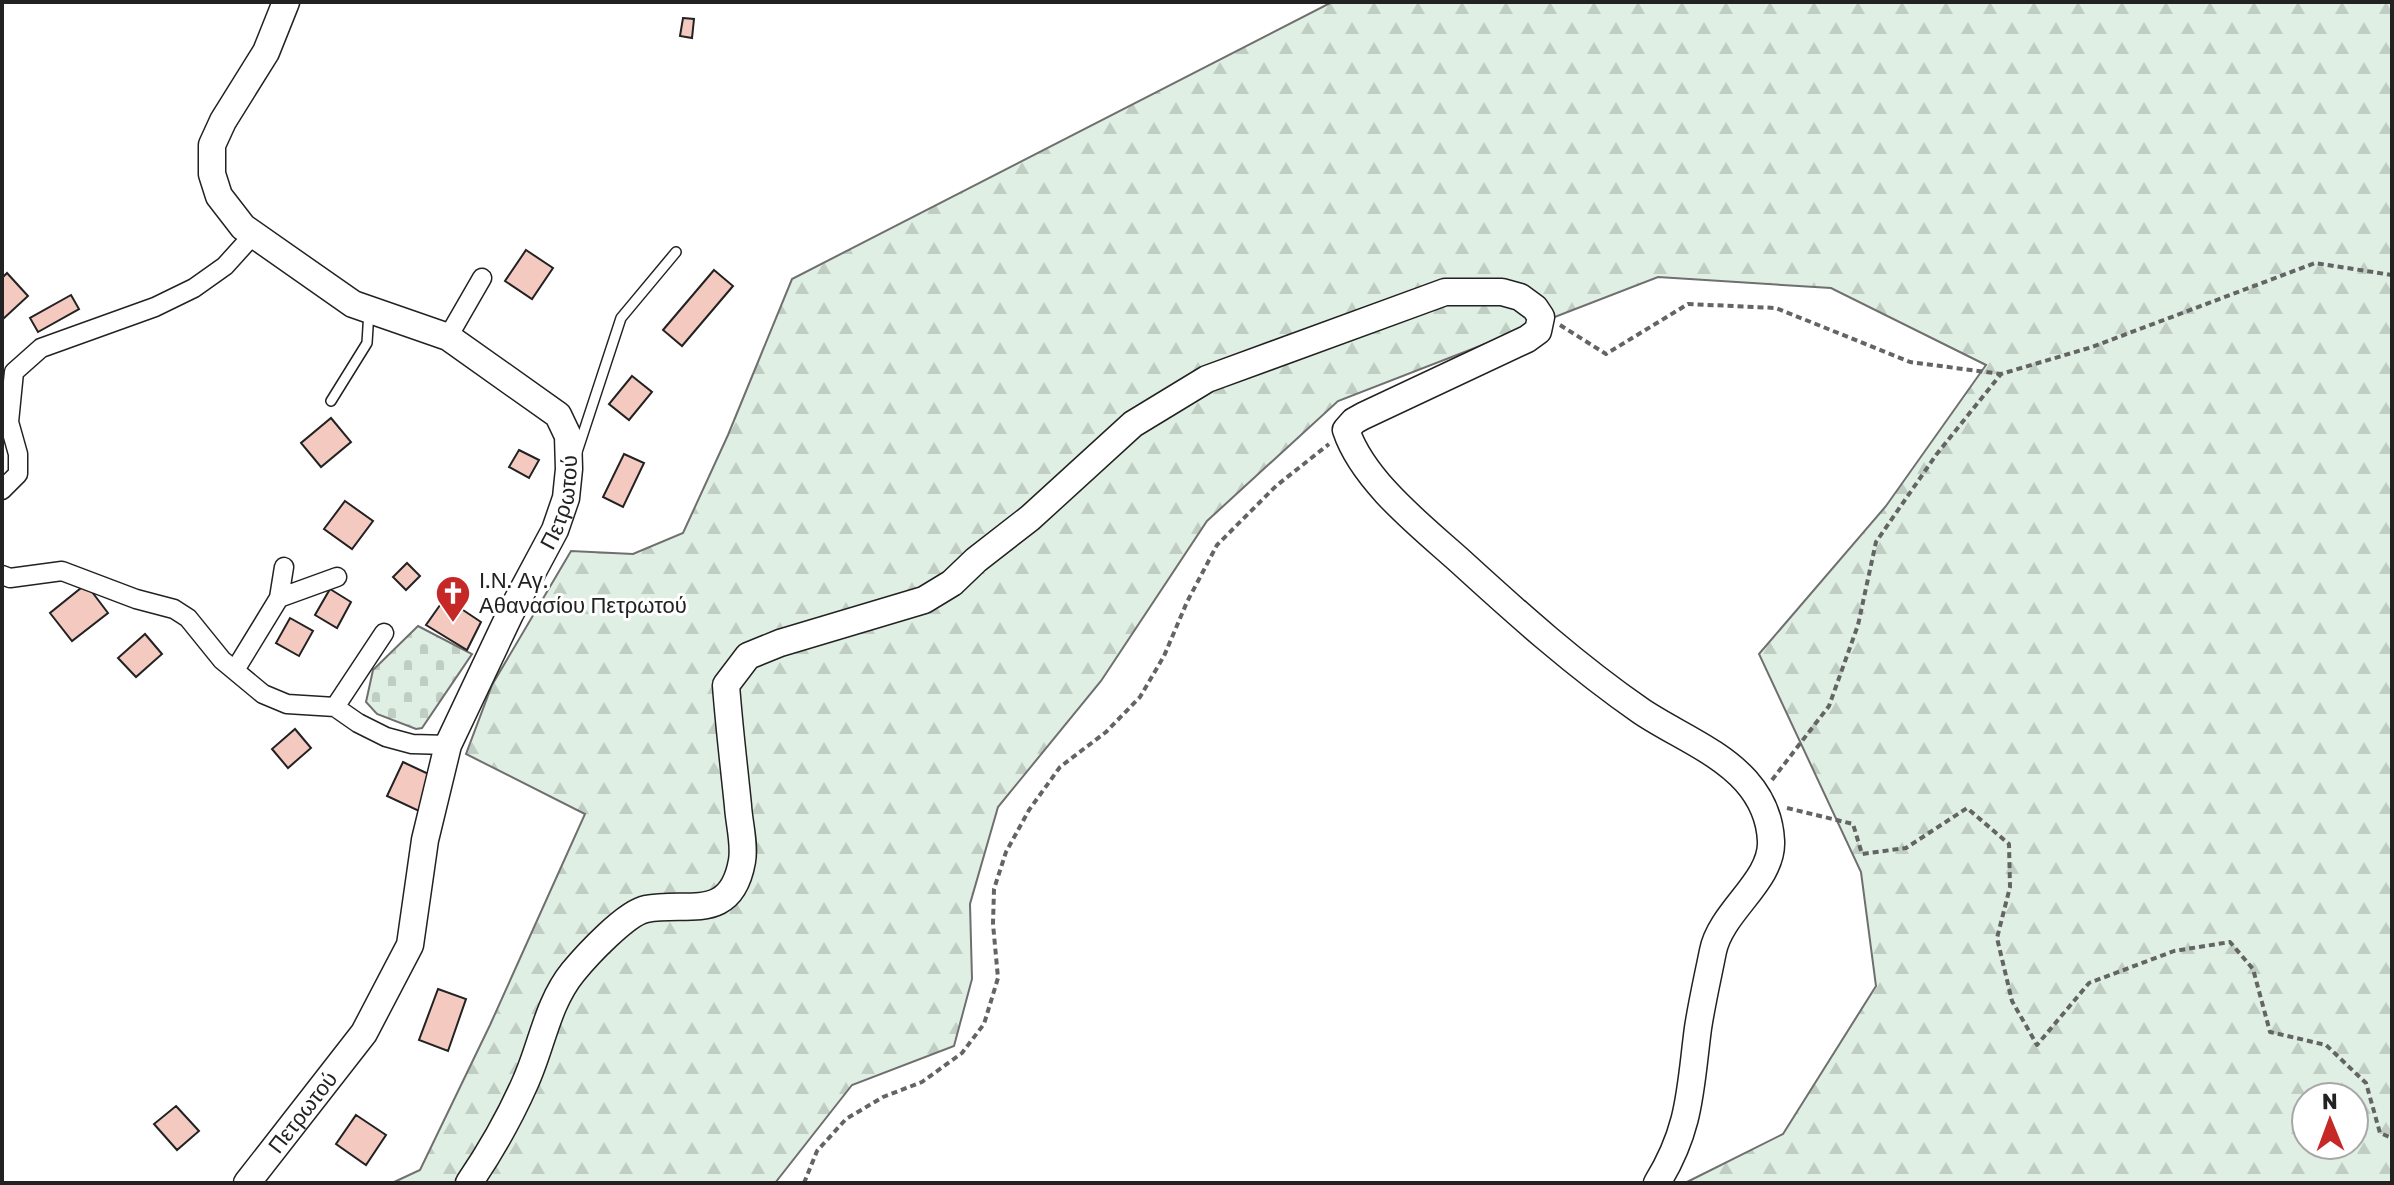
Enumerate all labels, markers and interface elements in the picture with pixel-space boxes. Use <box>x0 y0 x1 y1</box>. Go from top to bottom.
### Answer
street label: Πετρωτού <box>534 455 583 554</box>
place label: Ι.Ν. Αγ. Αθανασίου Πετρωτού <box>479 567 687 619</box>
church icon: Ι.Ν. Αγ. Αθανασίου Πετρωτού <box>434 574 472 624</box>
street label: Πετρωτού <box>262 1066 343 1158</box>
north arrow <box>2290 1081 2370 1161</box>
text: N <box>2322 1088 2338 1115</box>

